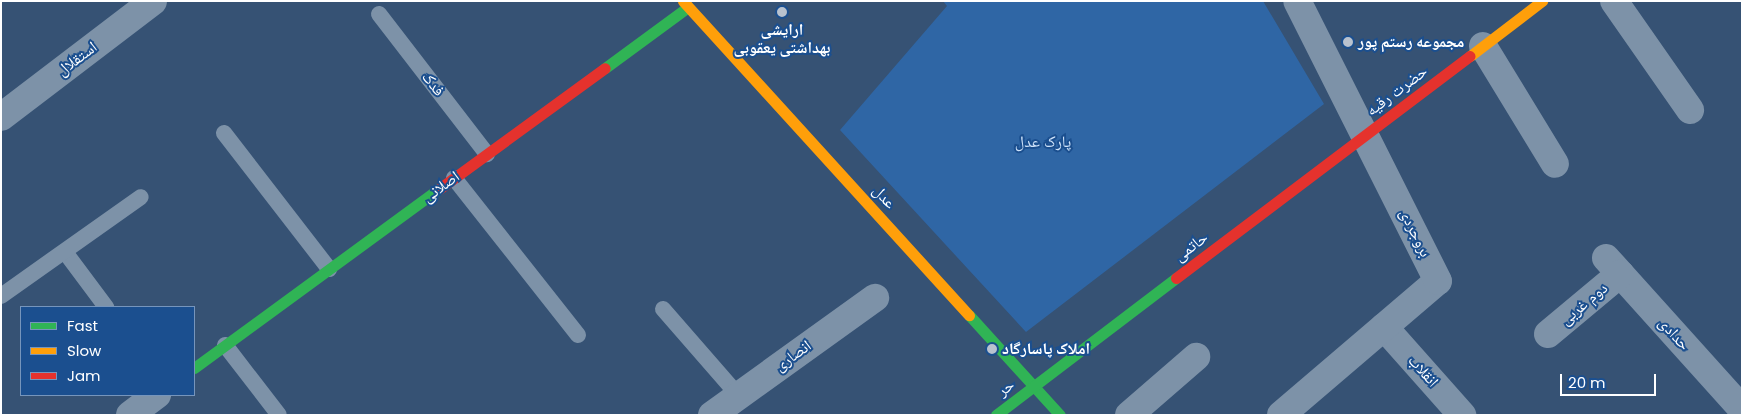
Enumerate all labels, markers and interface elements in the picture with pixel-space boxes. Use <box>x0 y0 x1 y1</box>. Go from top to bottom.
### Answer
marker: ارایشی بهداشتی یعقوبی <box>776 6 788 18</box>
place label: ارایشی بهداشتی یعقوبی <box>734 20 830 58</box>
place label: مجموعه رستم پور <box>1358 32 1464 52</box>
marker: مجموعه رستم پور <box>1342 36 1354 48</box>
street label: استقلال <box>53 38 101 80</box>
street label: حضرت رقیه <box>1363 62 1431 120</box>
street label: فدک <box>417 68 449 100</box>
park label: پارک عدل <box>1015 132 1071 152</box>
street label: اصلانی <box>419 167 463 207</box>
street label: عدل <box>868 181 900 213</box>
street label: بروجردی <box>1395 206 1435 260</box>
street label: حاتمی <box>1170 228 1212 266</box>
street label: دوم غربی <box>1556 279 1612 329</box>
legend <box>20 306 195 396</box>
street label: حدادی <box>1654 313 1694 355</box>
text: Fast <box>67 315 98 336</box>
street label: انصاری <box>771 336 815 376</box>
place label: املاک پاسارگاد <box>1002 339 1090 359</box>
text: Slow <box>67 340 101 361</box>
marker: املاک پاسارگاد <box>986 343 998 355</box>
street label: انقلاب <box>1404 351 1442 391</box>
scale bar <box>1563 364 1659 396</box>
text: Jam <box>67 365 101 386</box>
text: 20 m <box>1568 372 1606 393</box>
street label: حر <box>994 375 1018 401</box>

